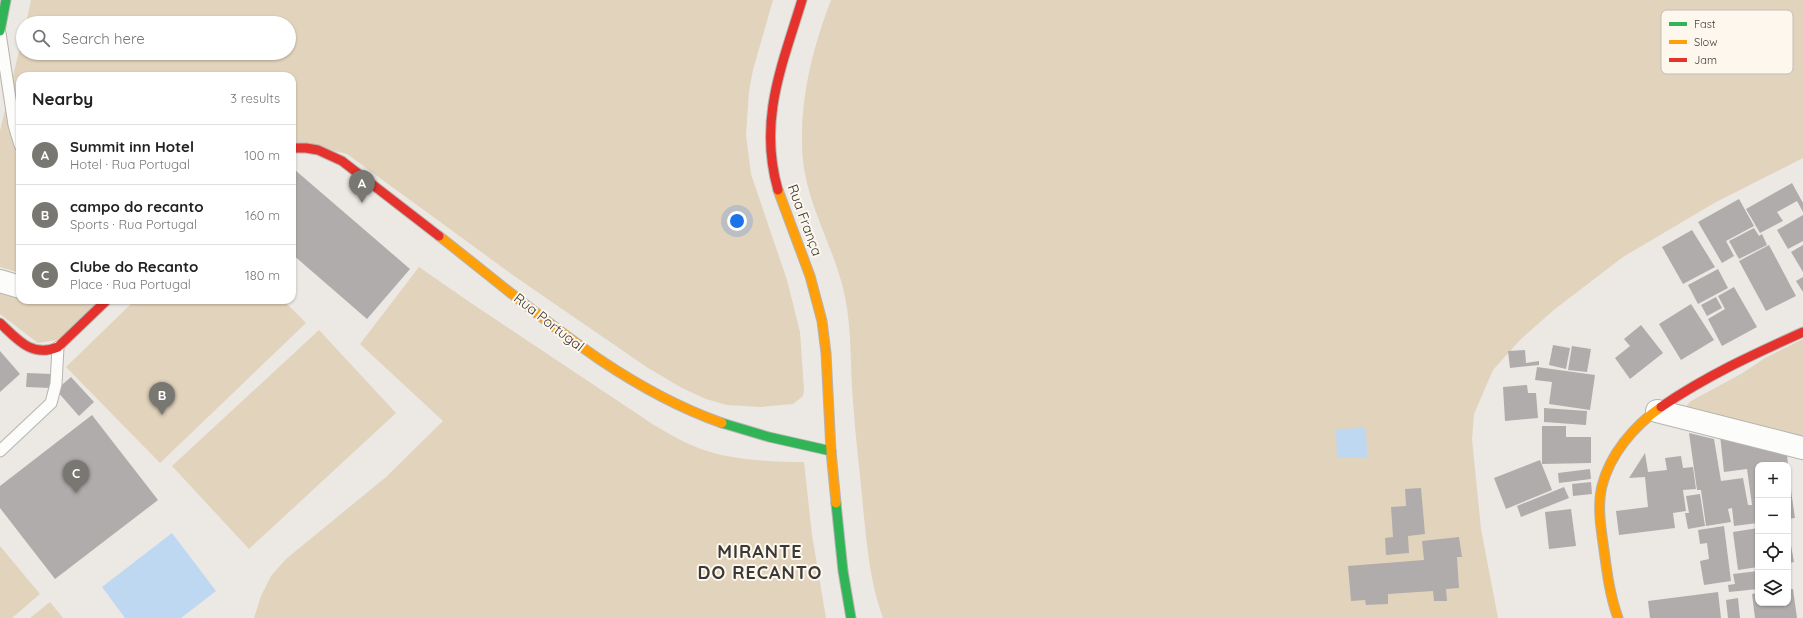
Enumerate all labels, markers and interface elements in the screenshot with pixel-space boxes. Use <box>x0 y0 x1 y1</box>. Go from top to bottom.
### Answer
legend <box>1661 10 1793 74</box>
search box <box>16 16 296 60</box>
text: Fast <box>1694 17 1716 31</box>
icon: search <box>30 27 52 49</box>
text: Search here <box>62 29 145 48</box>
text: Slow <box>1694 35 1718 49</box>
text: Jam <box>1694 53 1717 67</box>
text: Nearby <box>32 88 93 109</box>
text: 3 results <box>230 90 280 106</box>
text: Summit inn Hotel <box>70 137 194 156</box>
text: A <box>41 147 49 163</box>
text: 100 m <box>244 147 280 163</box>
text: Hotel · Rua Portugal <box>70 156 190 172</box>
pin: A <box>349 170 375 203</box>
street label: Rua França <box>784 182 826 258</box>
text: campo do recanto <box>70 197 204 216</box>
text: B <box>41 207 49 223</box>
text: 160 m <box>245 207 280 223</box>
your location <box>727 211 747 231</box>
text: Sports · Rua Portugal <box>70 216 197 232</box>
text: Clube do Recanto <box>70 257 198 276</box>
text: C <box>41 267 49 283</box>
text: 180 m <box>245 267 280 283</box>
text: Place · Rua Portugal <box>70 276 191 292</box>
street label: Rua Portugal <box>510 289 588 355</box>
pin: B <box>149 382 175 415</box>
pin: C <box>63 460 89 493</box>
map controls <box>1755 462 1791 606</box>
button: + <box>1755 462 1791 498</box>
button: − <box>1755 498 1791 534</box>
button: locate <box>1755 534 1791 570</box>
district label: MIRANTE DO RECANTO <box>698 540 822 584</box>
button: layers <box>1755 570 1791 606</box>

